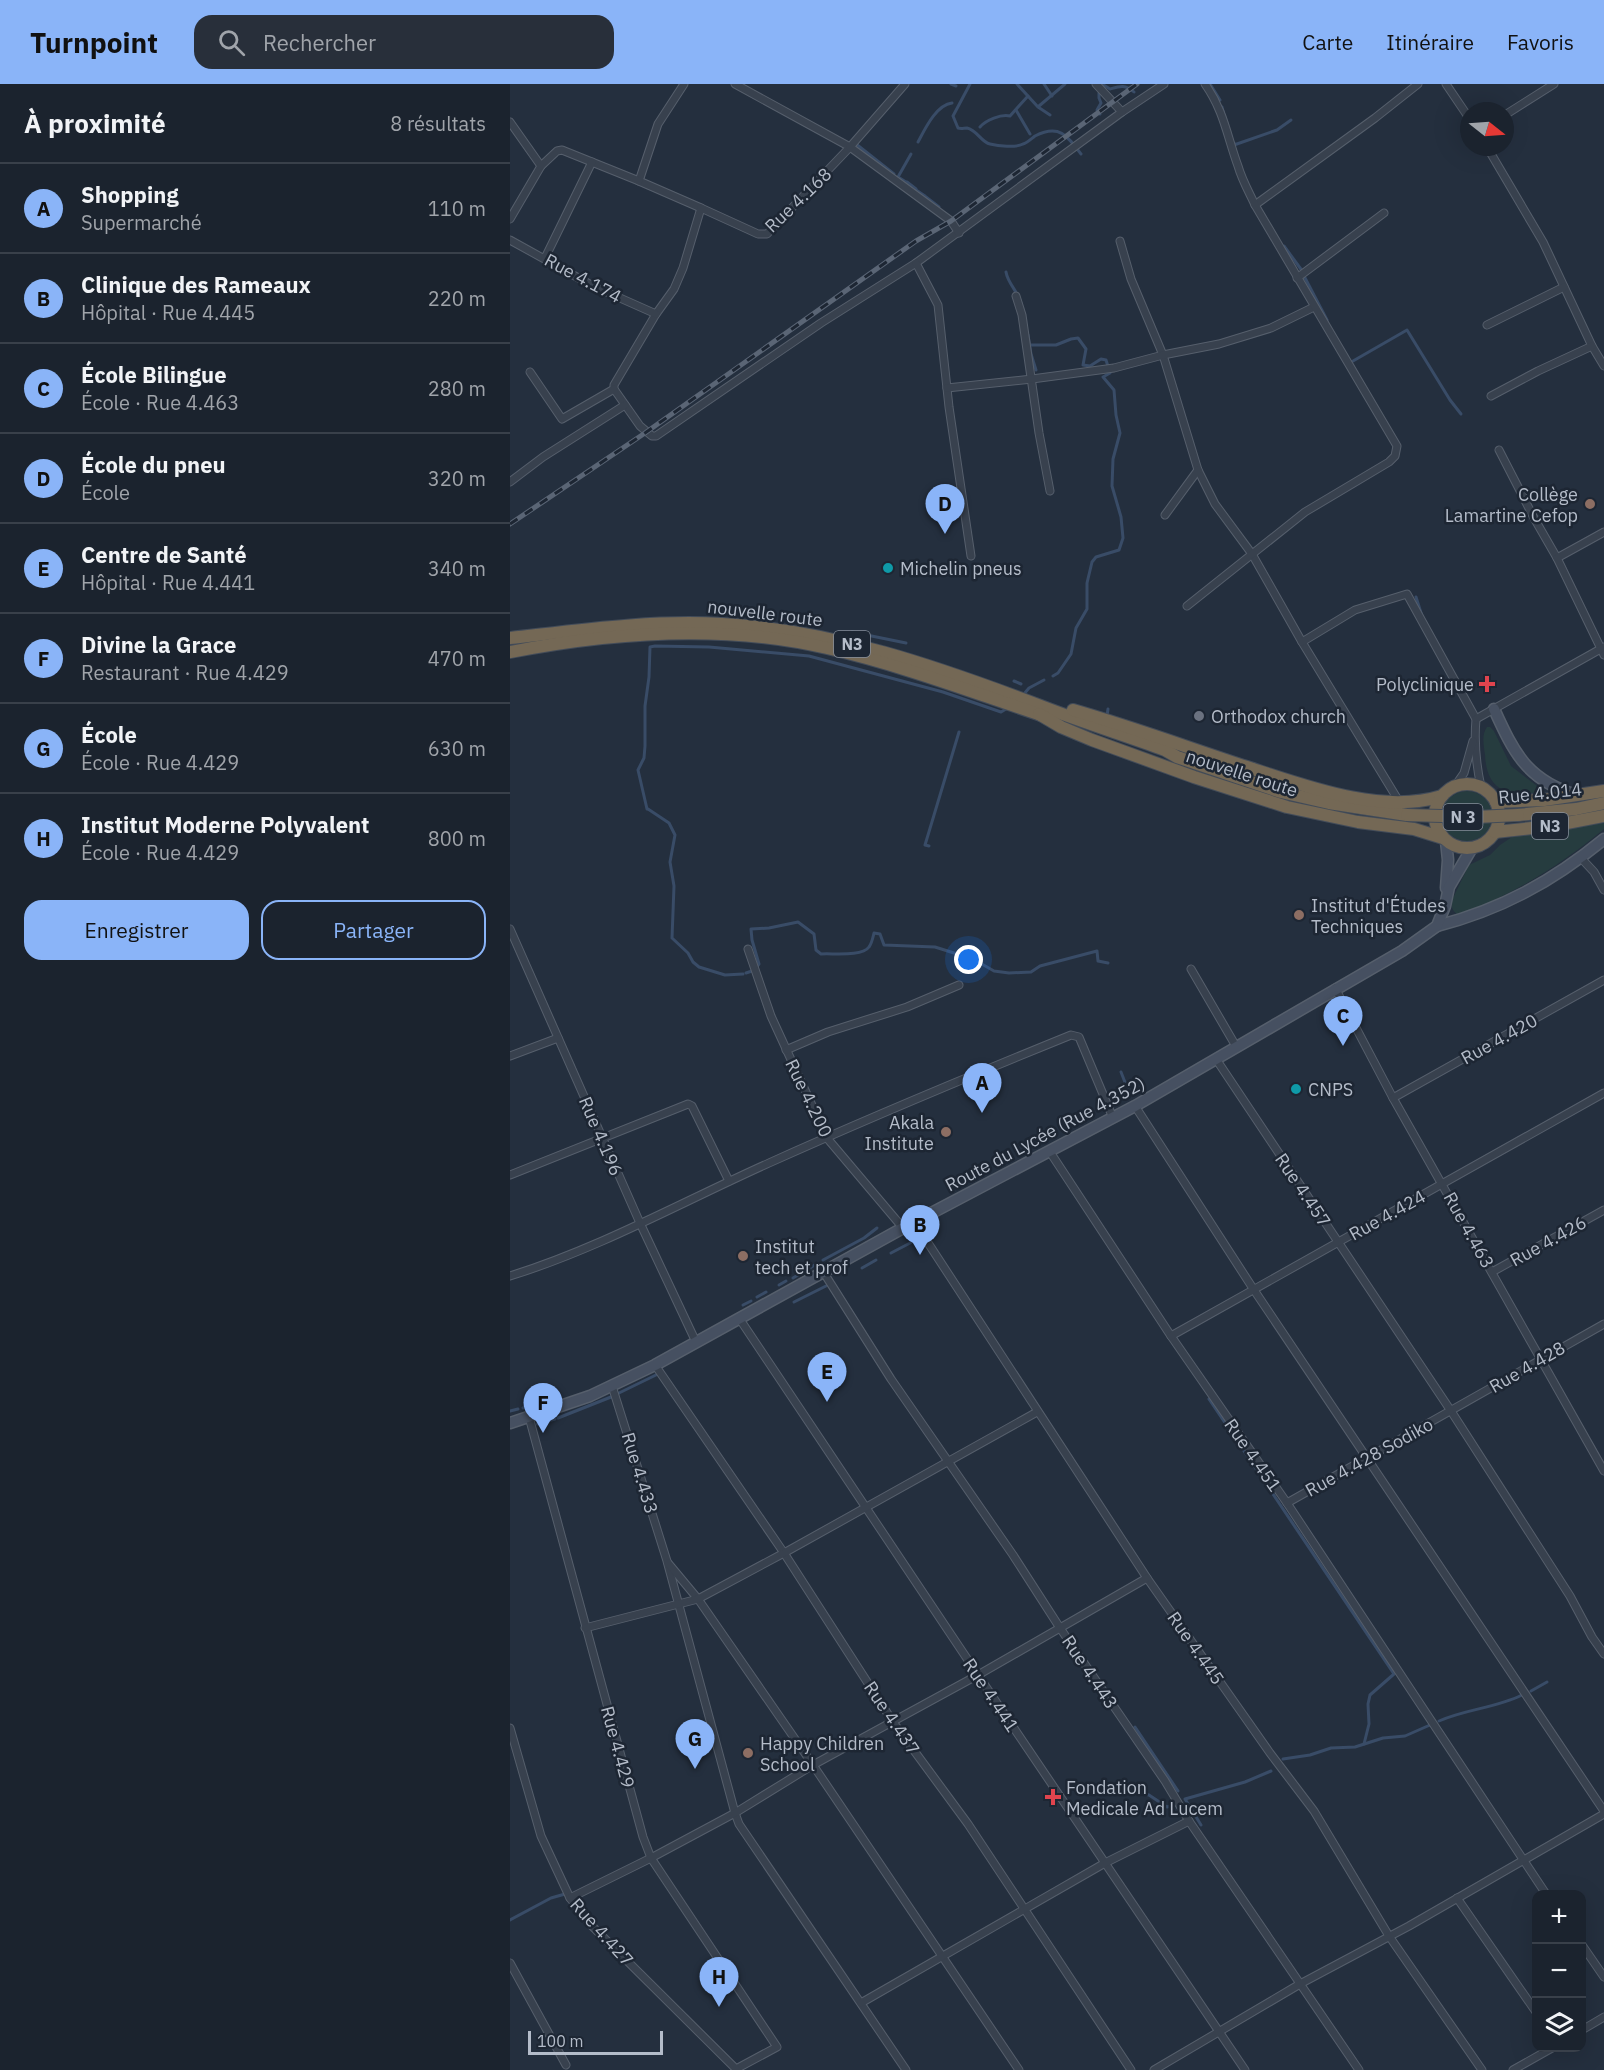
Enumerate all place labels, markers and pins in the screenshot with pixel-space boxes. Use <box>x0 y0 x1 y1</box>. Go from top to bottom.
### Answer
place label: Collège Lamartine Cefop <box>1445 483 1578 527</box>
pin: D <box>926 484 964 534</box>
marker: Collège Lamartine Cefop <box>1583 497 1597 511</box>
place label: Michelin pneus <box>900 557 1022 580</box>
marker: Michelin pneus <box>881 561 895 575</box>
place label: Polyclinique <box>1376 673 1474 696</box>
marker: Polyclinique <box>1478 675 1496 693</box>
place label: Orthodox church <box>1211 705 1346 728</box>
marker: Orthodox church <box>1192 709 1206 723</box>
place label: Institut d'Études Techniques <box>1311 894 1446 938</box>
marker: Institut d'Études Techniques <box>1292 908 1306 922</box>
pin: C <box>1324 996 1362 1046</box>
pin: A <box>962 1064 1002 1113</box>
place label: CNPS <box>1308 1078 1353 1101</box>
marker: CNPS <box>1289 1082 1303 1096</box>
place label: Akala Institute <box>864 1111 934 1155</box>
marker: Akala Institute <box>939 1125 953 1139</box>
pin: B <box>900 1206 940 1255</box>
place label: Institut tech et prof <box>755 1235 848 1279</box>
marker: Institut tech et prof <box>736 1249 750 1263</box>
pin: E <box>808 1352 846 1402</box>
pin: F <box>524 1384 562 1433</box>
pin: G <box>676 1720 714 1769</box>
place label: Happy Children School <box>760 1732 884 1776</box>
marker: Happy Children School <box>741 1746 755 1760</box>
place label: Fondation Medicale Ad Lucem <box>1066 1776 1223 1820</box>
marker: Fondation Medicale Ad Lucem <box>1044 1788 1062 1806</box>
pin: H <box>700 1958 738 2007</box>

